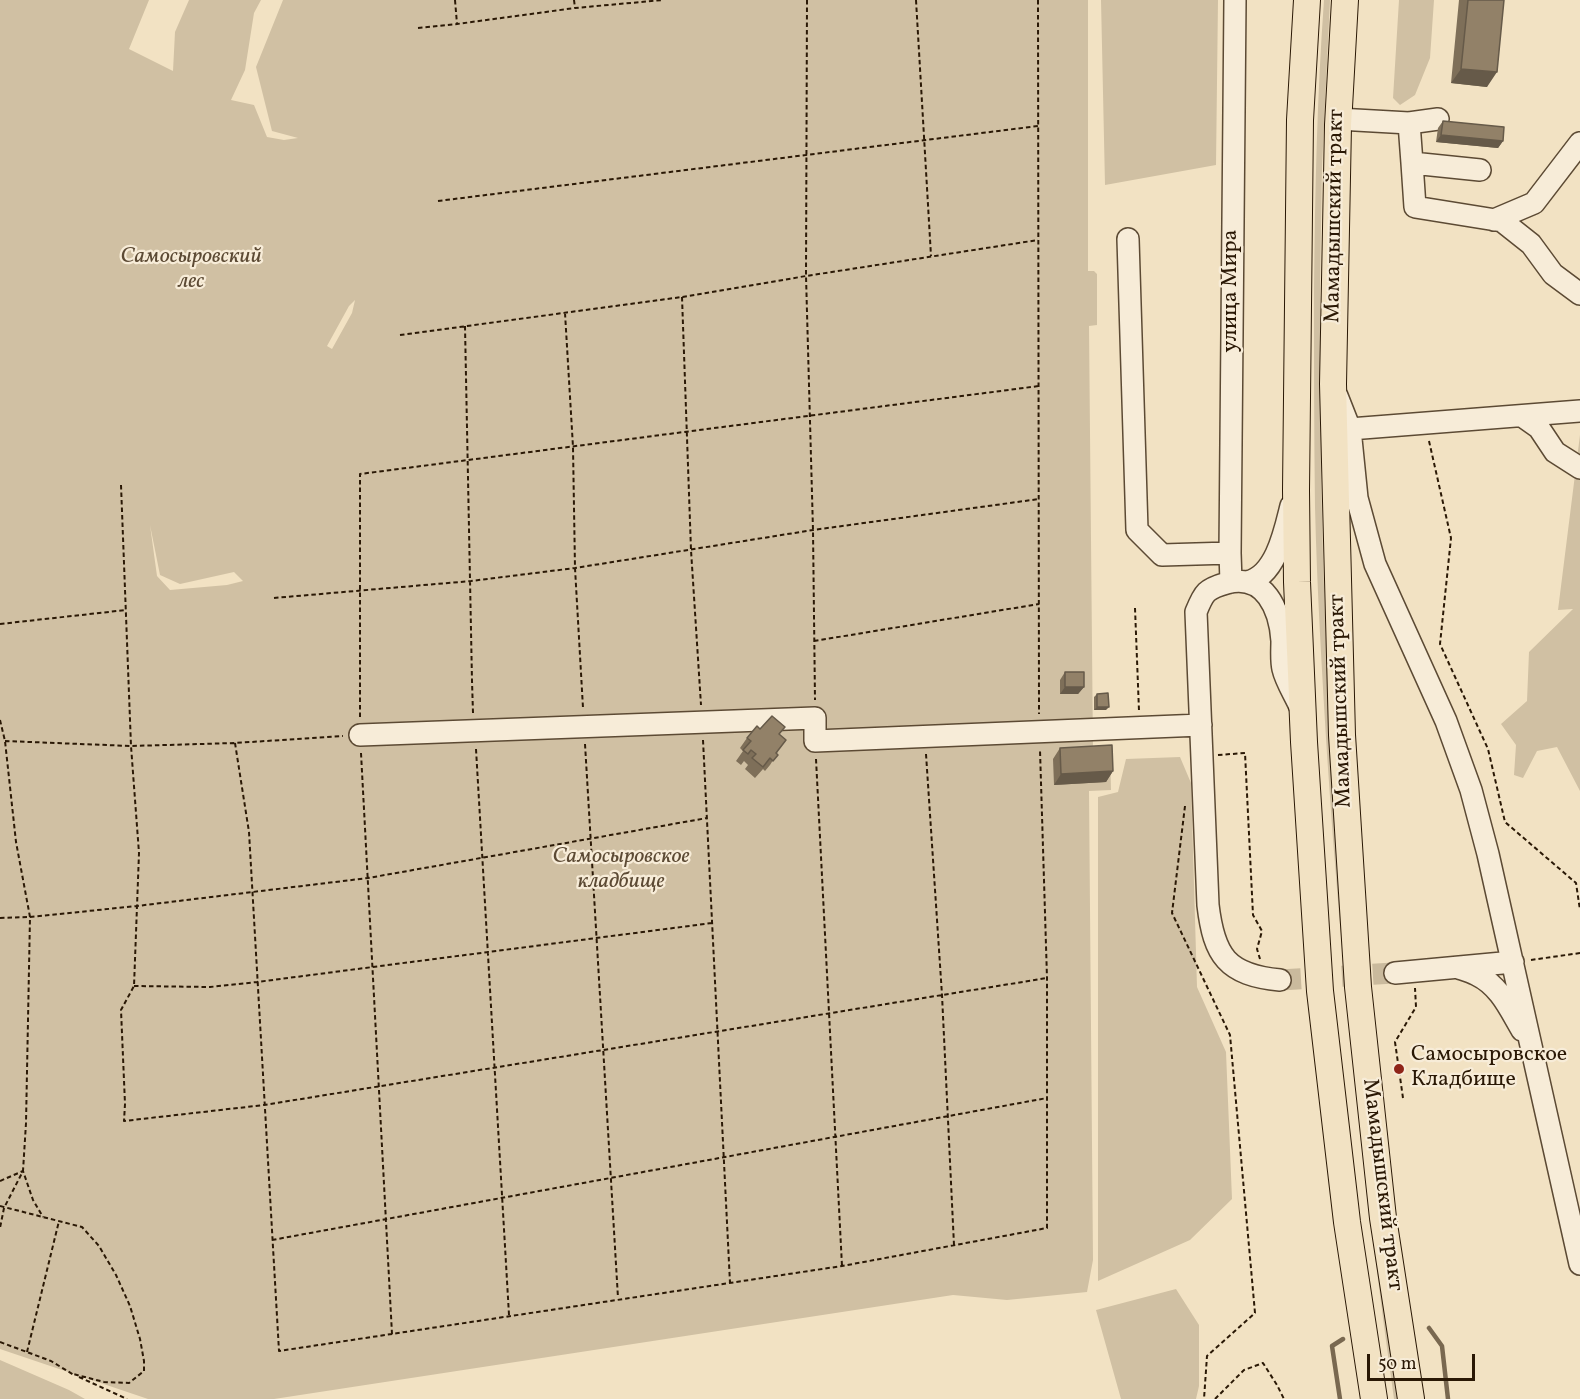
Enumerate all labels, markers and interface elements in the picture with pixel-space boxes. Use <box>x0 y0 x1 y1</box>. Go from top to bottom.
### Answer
street label: Мамадышский тракт <box>1321 109 1351 323</box>
street label: улица Мира <box>1219 229 1245 353</box>
park label: Самосыровский лес <box>120 245 262 296</box>
street label: Мамадышский тракт <box>1325 594 1359 808</box>
park label: Самосыровское кладбище <box>553 845 689 896</box>
place label: Самосыровское Кладбище <box>1411 1043 1567 1094</box>
marker: Самосыровское Кладбище <box>1392 1062 1406 1076</box>
street label: Мамадышский тракт <box>1355 1077 1407 1293</box>
scale bar <box>1370 1342 1478 1380</box>
text: 50 m <box>1378 1352 1417 1377</box>

